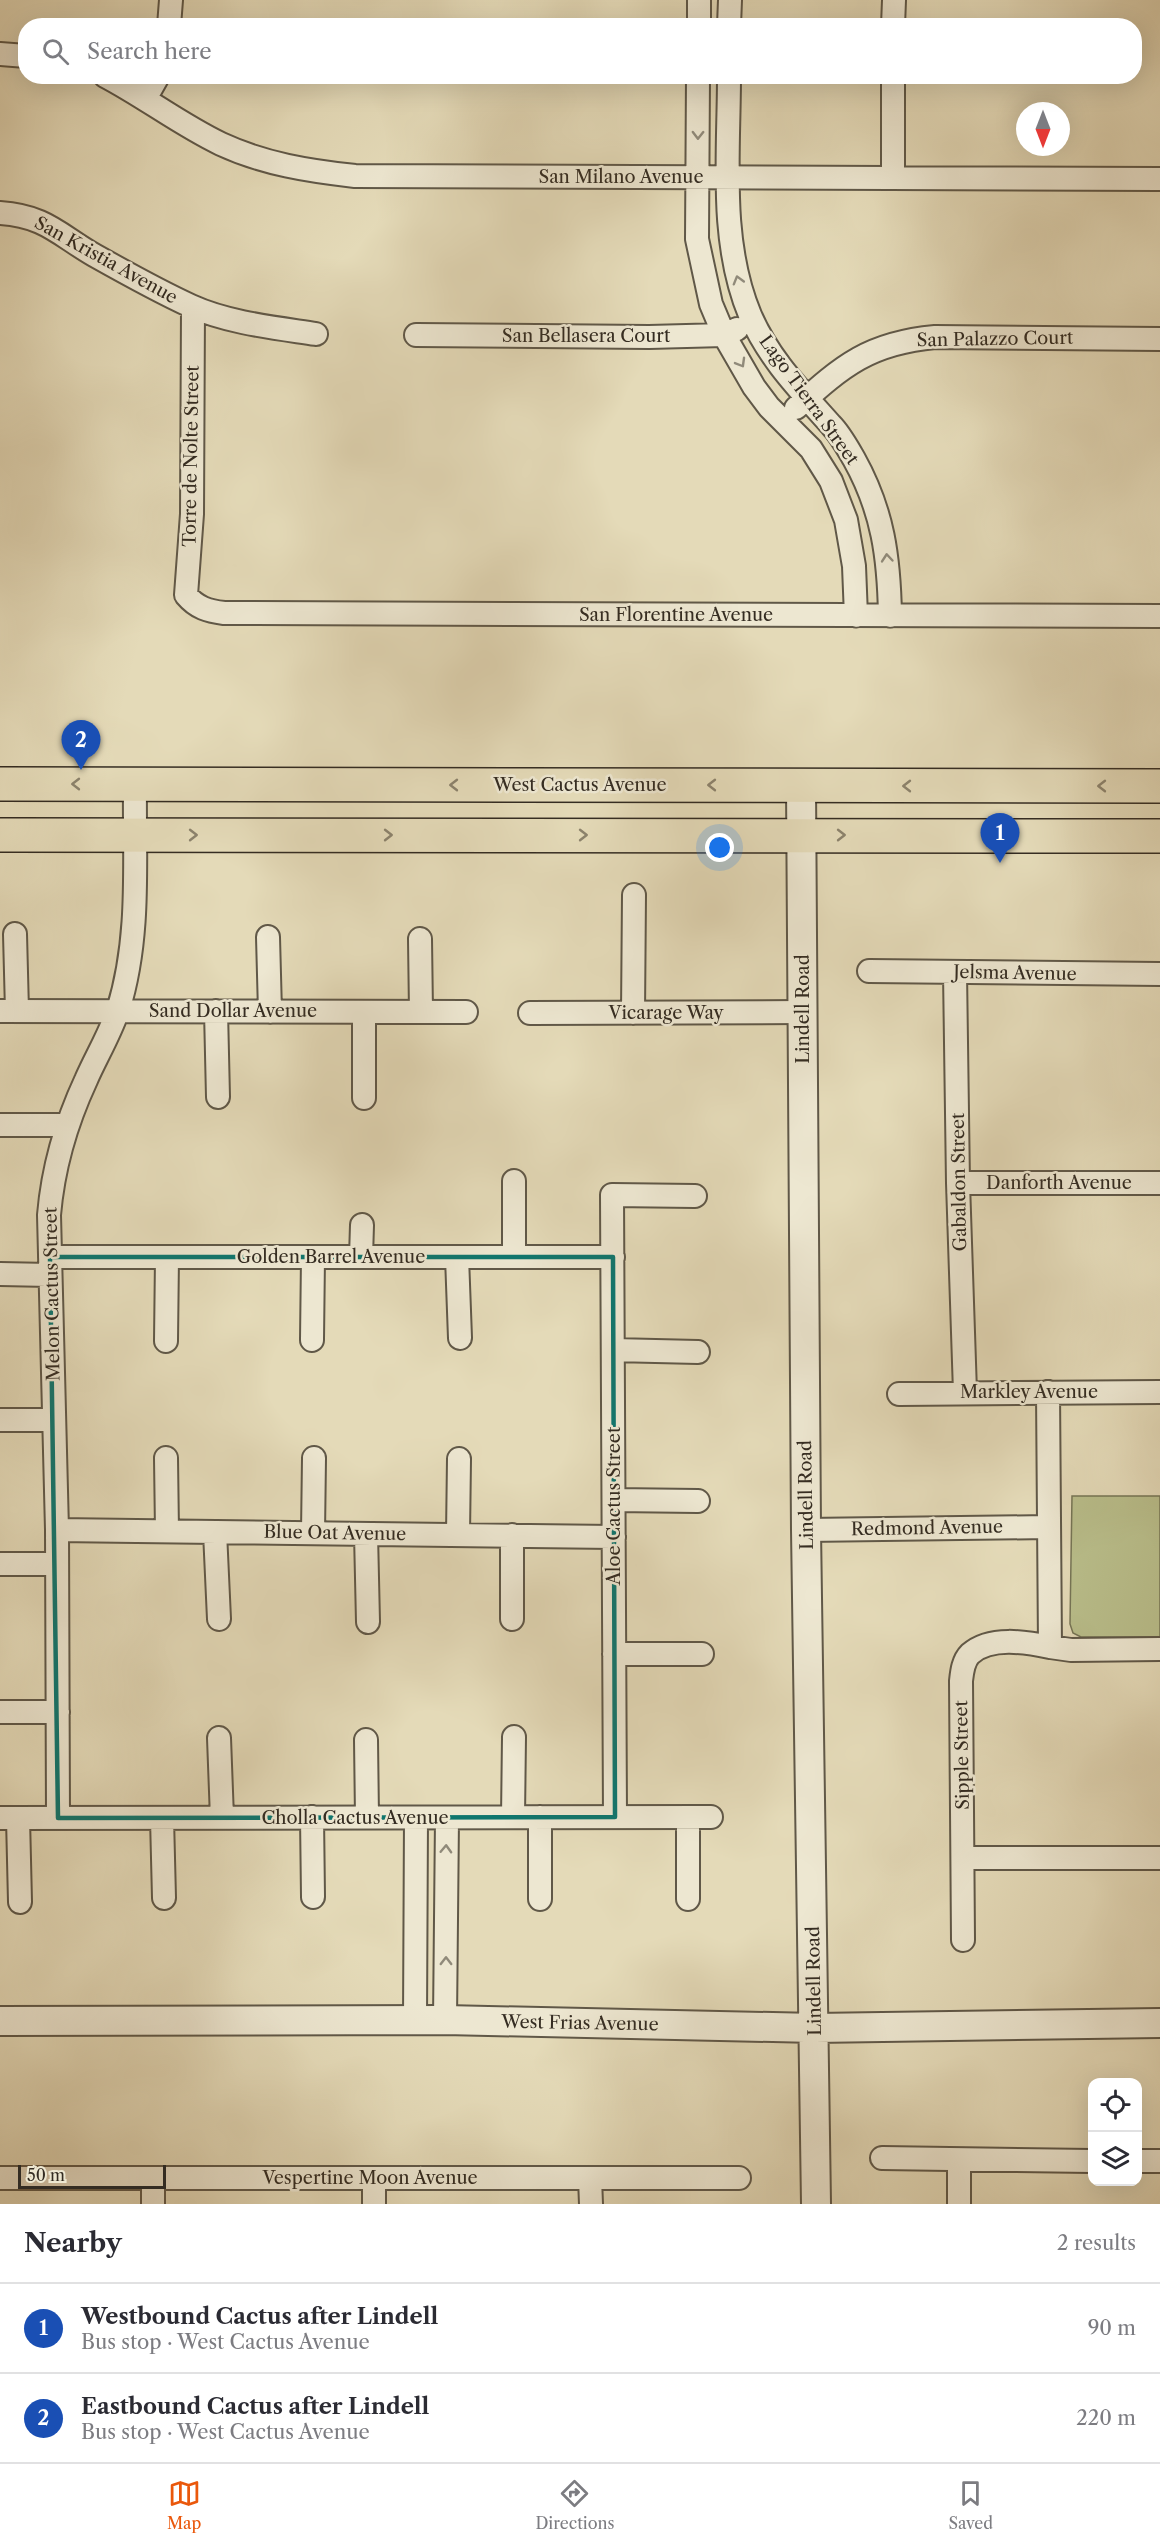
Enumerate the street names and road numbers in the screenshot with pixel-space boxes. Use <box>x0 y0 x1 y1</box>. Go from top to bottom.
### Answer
street label: San Milano Avenue <box>538 166 704 188</box>
street label: San Kristia Avenue <box>31 212 181 308</box>
street label: San Bellasera Court <box>502 325 671 347</box>
street label: San Palazzo Court <box>917 327 1074 351</box>
street label: Lago Tierra Street <box>755 331 864 470</box>
street label: Torre de Nolte Street <box>178 364 204 547</box>
street label: San Florentine Avenue <box>579 604 773 626</box>
street label: West Cactus Avenue <box>492 774 667 796</box>
street label: Lindell Road <box>792 954 814 1064</box>
street label: Jelsma Avenue <box>950 961 1077 985</box>
street label: Sand Dollar Avenue <box>149 1000 317 1022</box>
street label: Vicarage Way <box>607 1002 725 1024</box>
street label: Gabaldon Street <box>947 1112 971 1252</box>
street label: Danforth Avenue <box>986 1172 1132 1194</box>
street label: Melon Cactus Street <box>39 1206 65 1381</box>
street label: Golden Barrel Avenue <box>237 1246 425 1268</box>
street label: Markley Avenue <box>960 1381 1098 1403</box>
street label: Aloe Cactus Street <box>603 1426 625 1586</box>
street label: Lindell Road <box>794 1440 818 1550</box>
street label: Redmond Avenue <box>851 1516 1003 1540</box>
street label: Blue Oat Avenue <box>263 1521 407 1545</box>
street label: Sipple Street <box>950 1699 974 1810</box>
street label: Cholla Cactus Avenue <box>261 1807 449 1829</box>
street label: Lindell Road <box>802 1926 826 2036</box>
street label: West Frias Avenue <box>500 2011 659 2035</box>
street label: Vespertine Moon Avenue <box>261 2167 478 2189</box>

